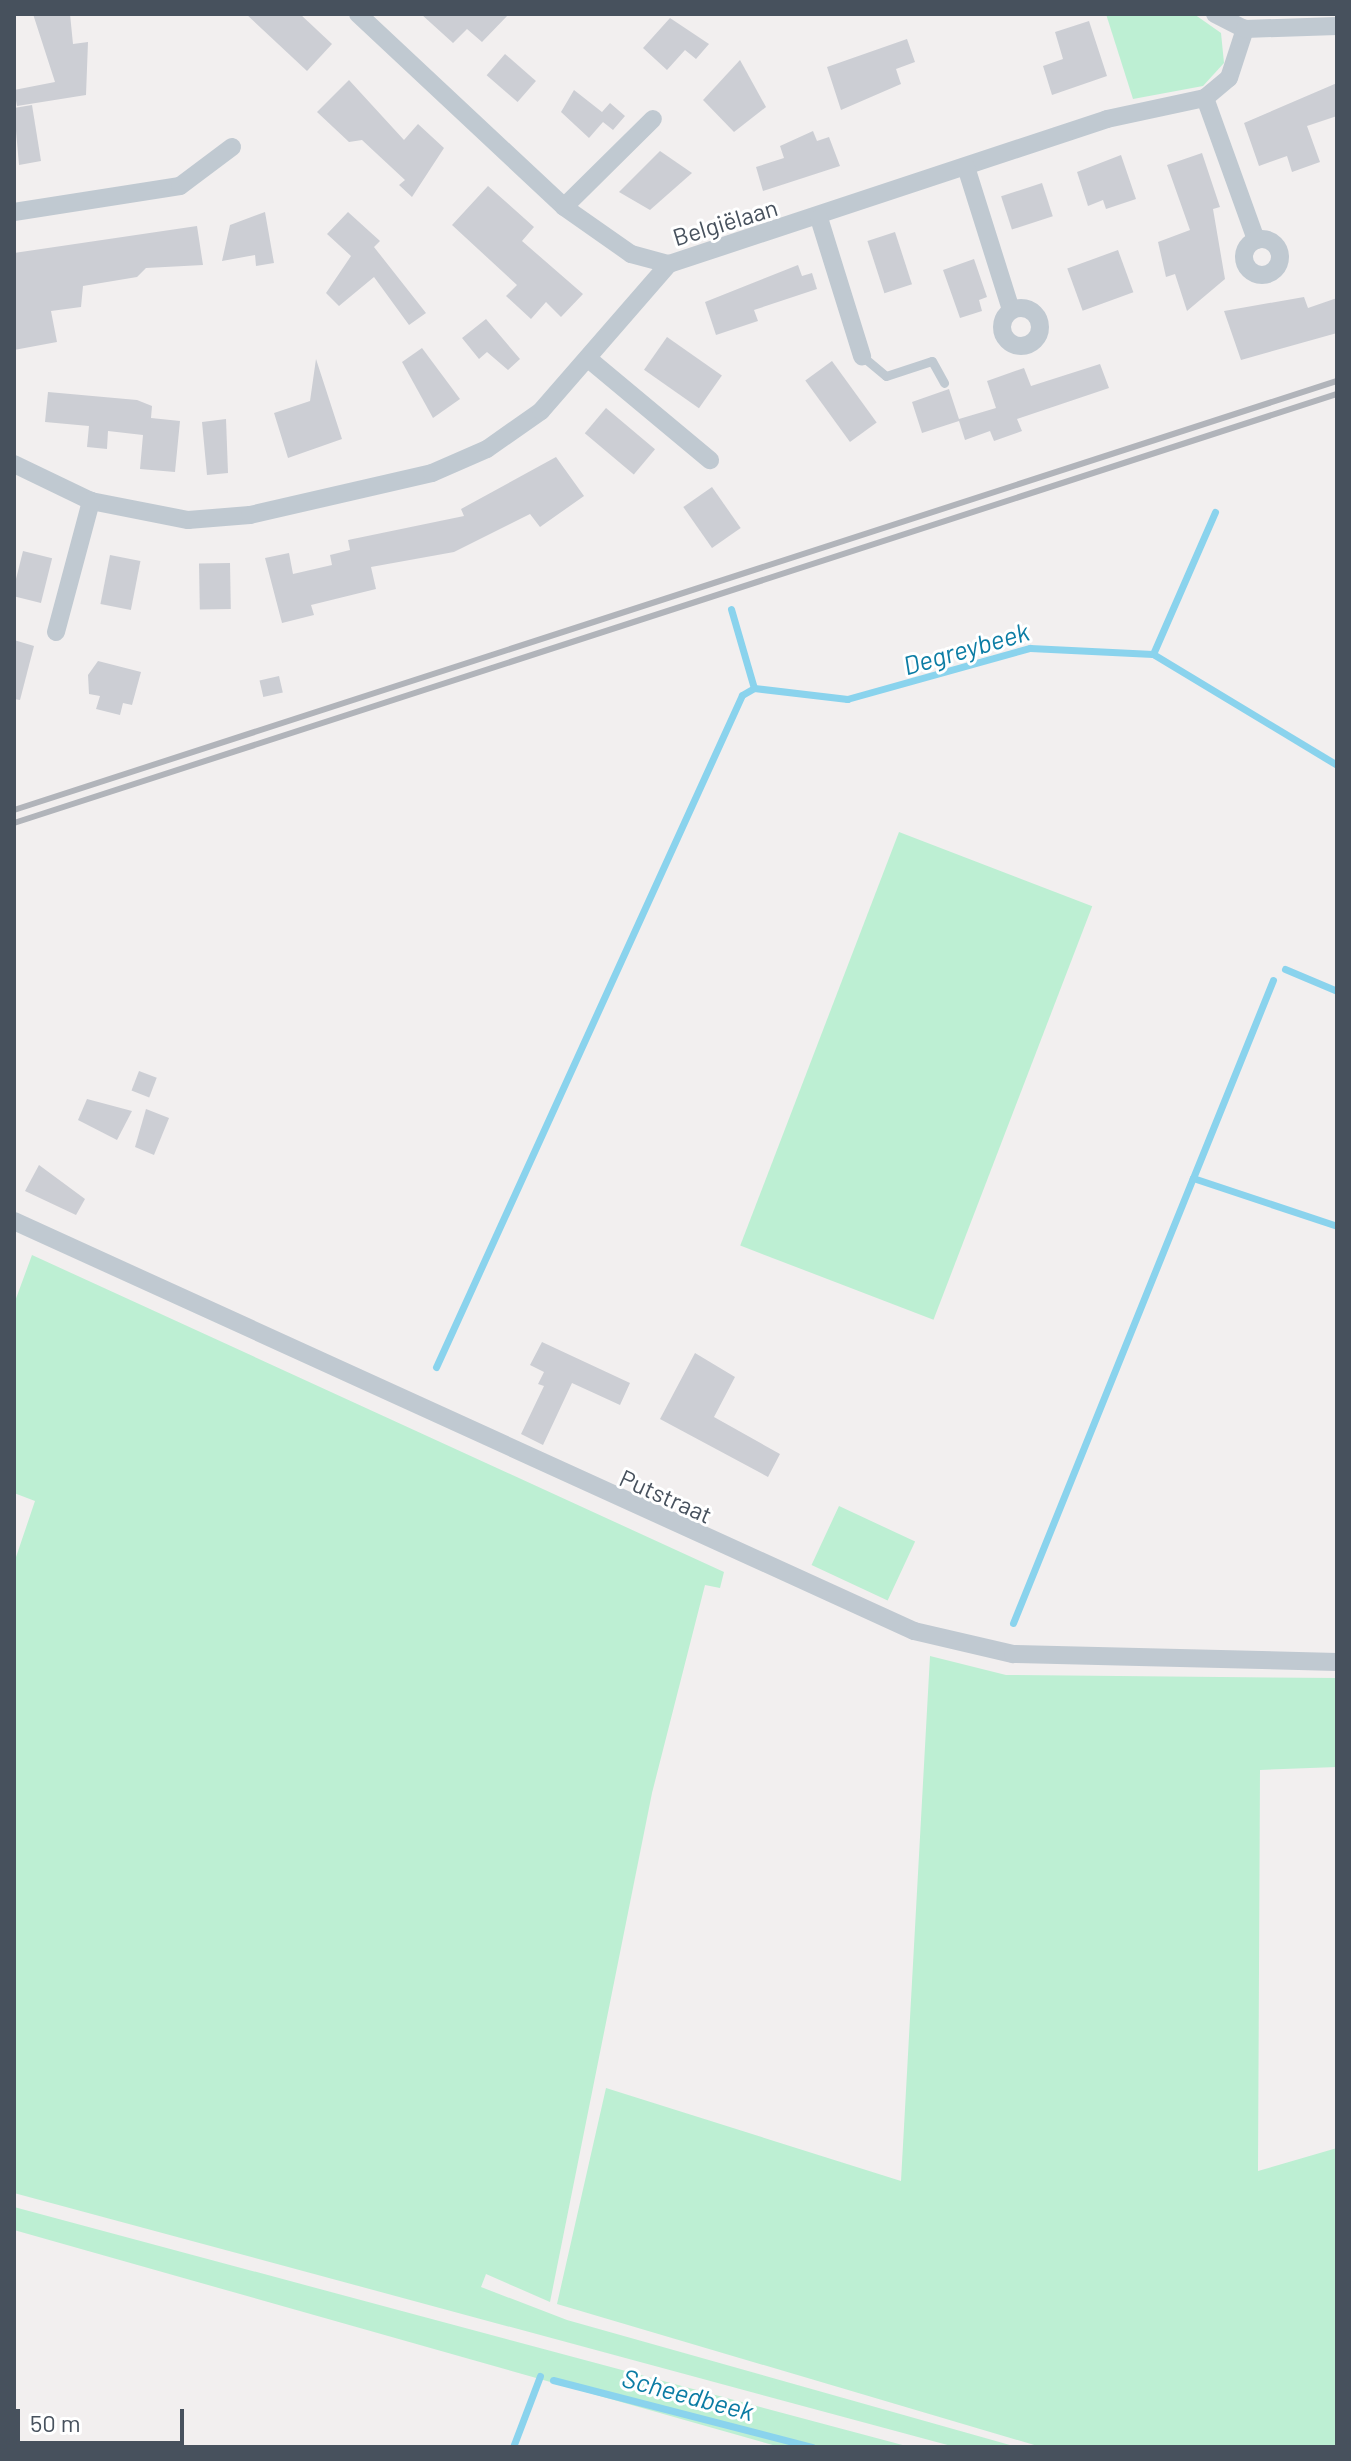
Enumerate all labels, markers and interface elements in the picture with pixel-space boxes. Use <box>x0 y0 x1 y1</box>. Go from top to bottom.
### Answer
street label: Belgiëlaan <box>669 192 781 252</box>
water label: Degreybeek <box>900 615 1032 681</box>
street label: Putstraat <box>615 1463 717 1529</box>
water label: Scheedbeek <box>619 2361 757 2427</box>
scale bar <box>20 2393 188 2443</box>
text: 50 m <box>30 2408 81 2437</box>

